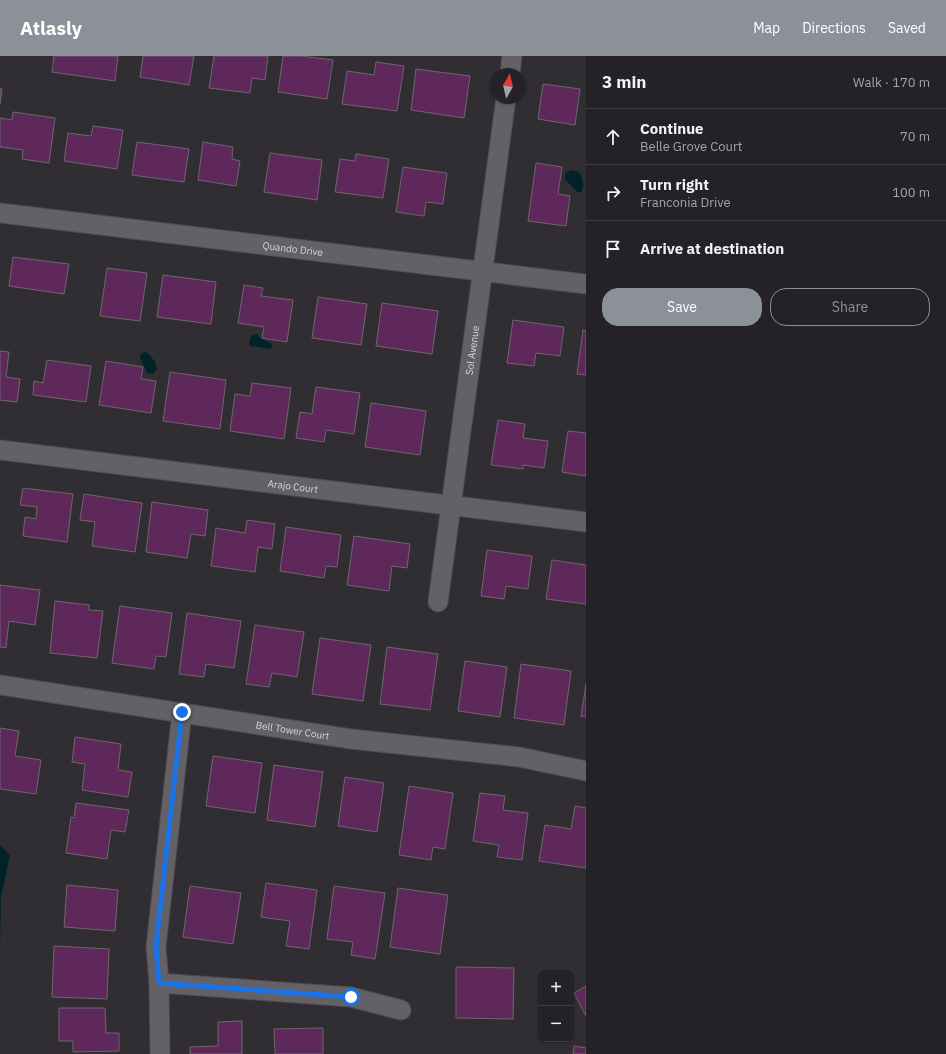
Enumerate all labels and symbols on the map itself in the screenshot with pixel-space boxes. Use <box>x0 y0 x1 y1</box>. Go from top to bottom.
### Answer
north arrow <box>490 68 526 104</box>
street label: Quando Drive <box>262 239 324 259</box>
street label: Sol Avenue <box>463 324 482 376</box>
street label: Arajo Court <box>267 477 319 496</box>
route end <box>173 703 191 721</box>
street label: Bell Tower Court <box>255 718 331 743</box>
route start <box>342 988 360 1006</box>

